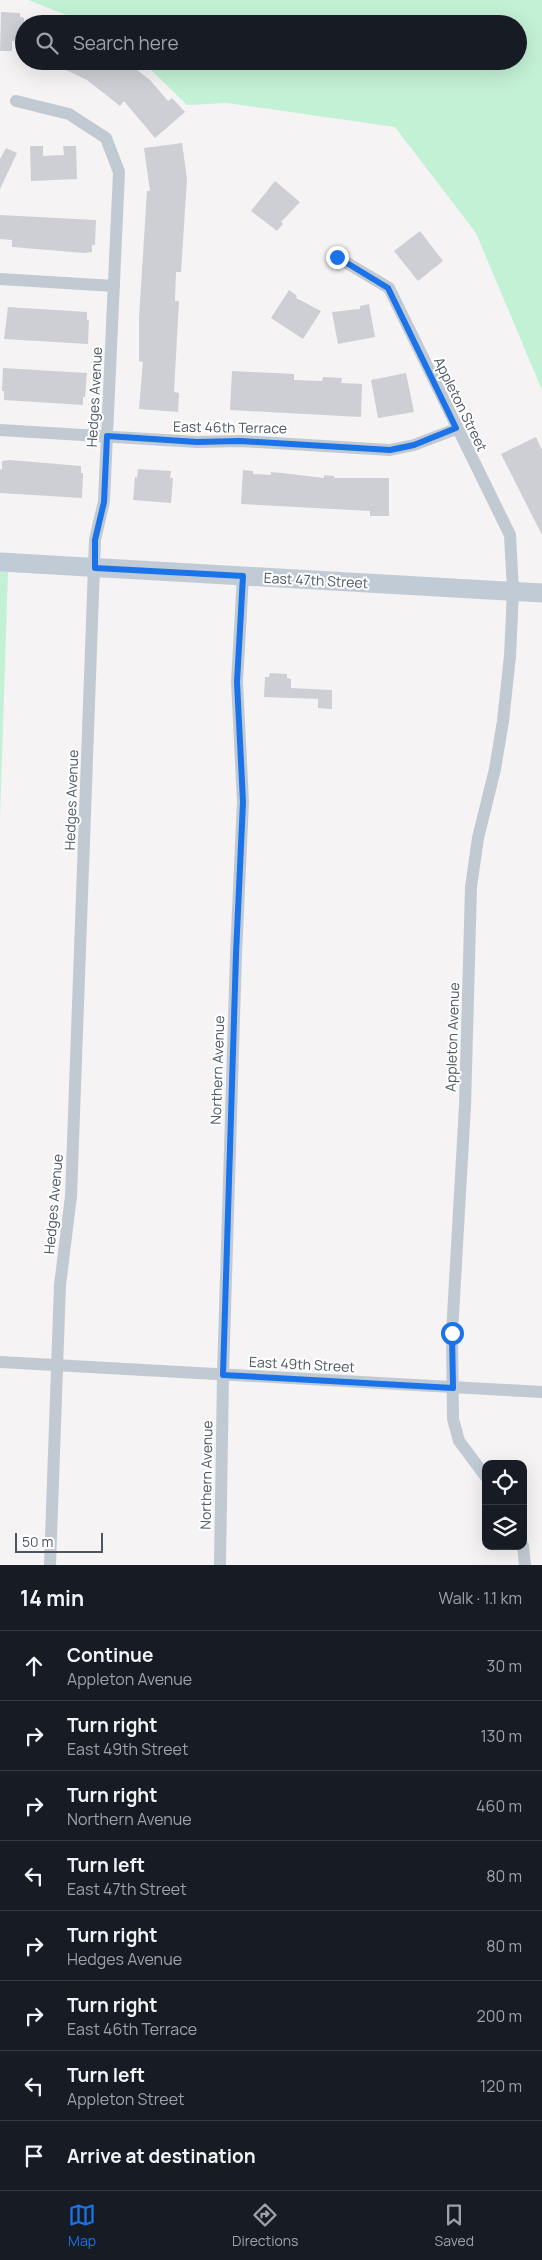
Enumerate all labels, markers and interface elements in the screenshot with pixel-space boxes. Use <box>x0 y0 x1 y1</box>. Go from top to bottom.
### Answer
search box <box>15 15 527 70</box>
icon: search <box>33 29 61 57</box>
text: Search here <box>73 30 179 56</box>
route end <box>326 246 349 269</box>
street label: Hedges Avenue <box>82 346 106 448</box>
street label: Appleton Street <box>430 354 492 455</box>
street label: East 46th Terrace <box>173 417 287 437</box>
street label: East 47th Street <box>263 568 369 592</box>
street label: Hedges Avenue <box>60 749 82 851</box>
street label: Appleton Avenue <box>441 982 463 1092</box>
street label: Northern Avenue <box>206 1015 228 1125</box>
street label: Hedges Avenue <box>39 1153 67 1255</box>
route start <box>441 1322 464 1345</box>
street label: East 49th Street <box>248 1352 356 1376</box>
street label: Northern Avenue <box>196 1420 216 1530</box>
map controls <box>482 1460 527 1550</box>
button: locate <box>482 1460 527 1505</box>
button: layers <box>482 1505 527 1550</box>
scale bar <box>15 1530 102 1553</box>
text: 50 m <box>22 1532 53 1551</box>
text: 14 min <box>20 1584 84 1612</box>
text: Walk · 1.1 km <box>438 1587 522 1609</box>
text: Continue <box>67 1642 153 1668</box>
icon: ahead <box>20 1652 48 1680</box>
text: 30 m <box>487 1655 522 1677</box>
text: Appleton Avenue <box>67 1668 192 1690</box>
text: Turn right <box>67 1712 157 1738</box>
icon: right <box>20 1722 48 1750</box>
text: 130 m <box>480 1725 522 1747</box>
text: East 49th Street <box>67 1738 188 1760</box>
text: Turn right <box>67 1782 157 1808</box>
icon: right <box>20 1792 48 1820</box>
text: 460 m <box>476 1795 522 1817</box>
text: Northern Avenue <box>67 1808 192 1830</box>
text: Turn left <box>67 1852 145 1878</box>
icon: left <box>20 1862 48 1890</box>
text: 80 m <box>486 1865 522 1887</box>
text: East 47th Street <box>67 1878 187 1900</box>
text: Turn right <box>67 1922 157 1948</box>
icon: right <box>20 1932 48 1960</box>
text: 80 m <box>486 1935 522 1957</box>
text: Hedges Avenue <box>67 1948 182 1970</box>
text: Turn right <box>67 1992 157 2018</box>
icon: right <box>20 2002 48 2030</box>
text: 200 m <box>477 2005 522 2027</box>
text: East 46th Terrace <box>67 2018 197 2040</box>
text: Turn left <box>67 2062 145 2088</box>
icon: left <box>20 2072 48 2100</box>
text: 120 m <box>480 2075 522 2097</box>
text: Appleton Street <box>67 2088 184 2110</box>
icon: arrive <box>20 2142 48 2170</box>
text: Arrive at destination <box>67 2143 256 2169</box>
tab: Map <box>68 2201 96 2250</box>
tab: Directions <box>232 2201 298 2250</box>
tab: Saved <box>435 2201 474 2250</box>

